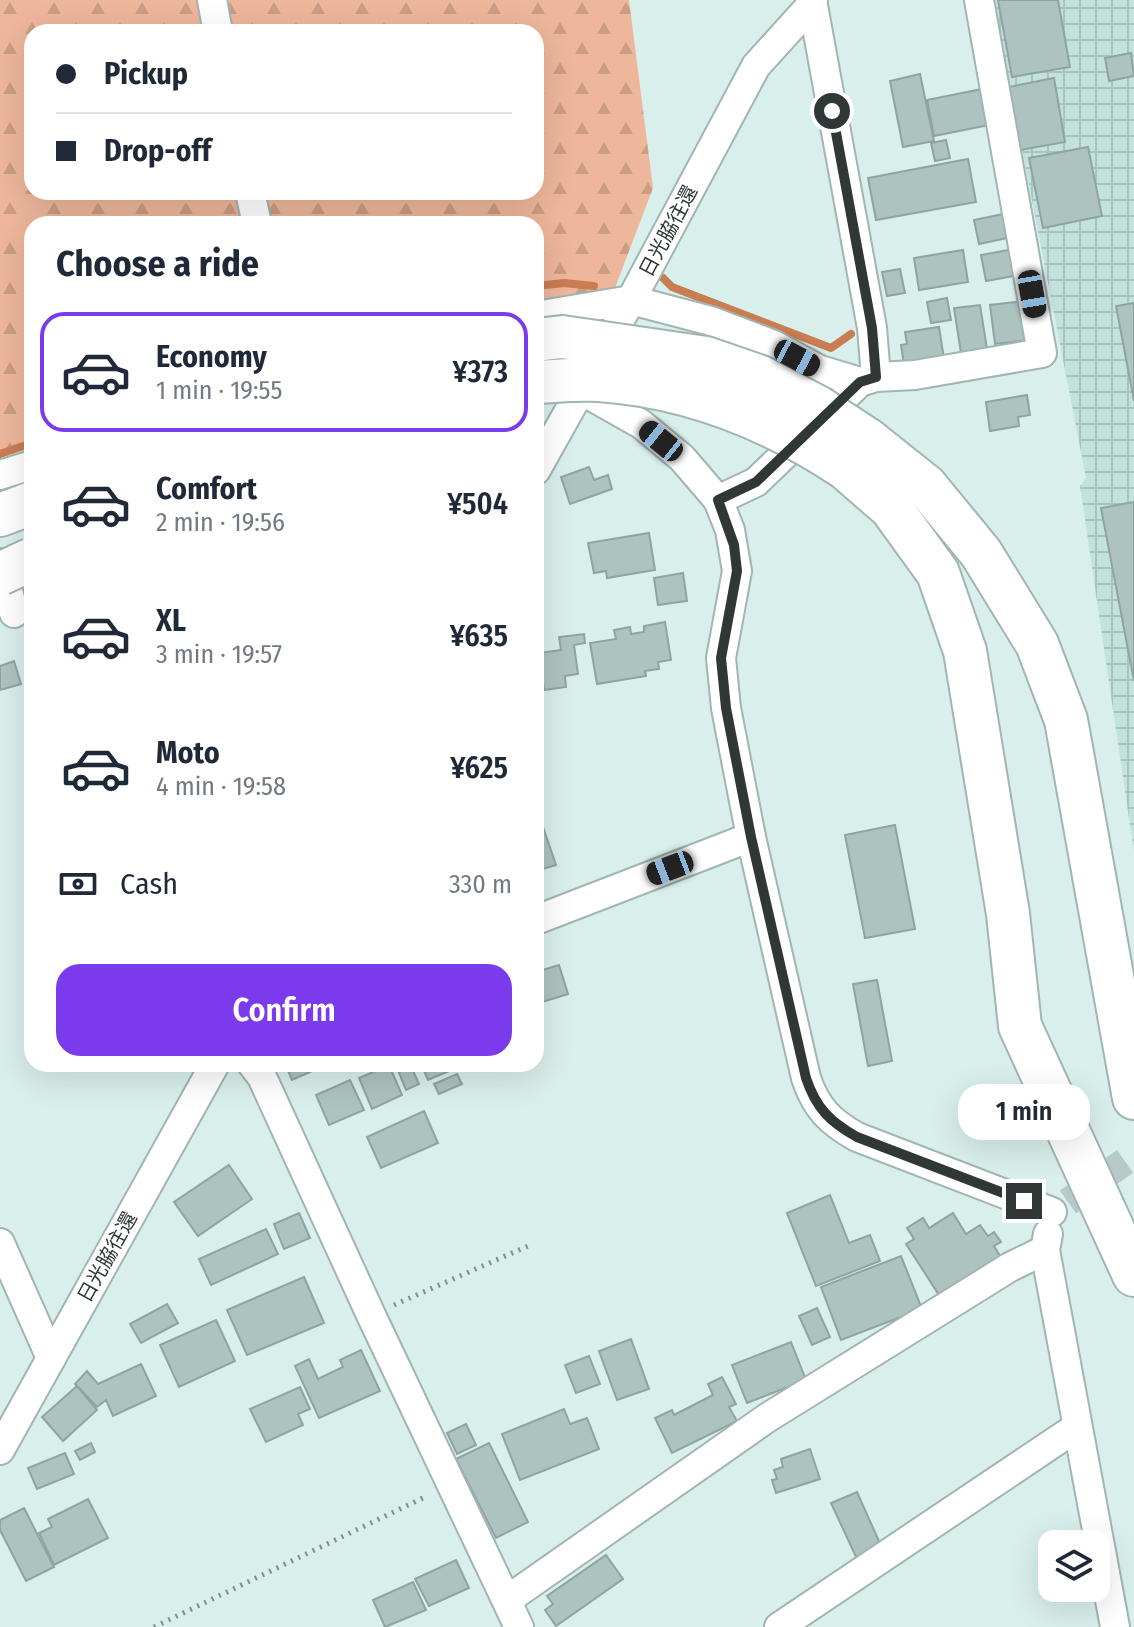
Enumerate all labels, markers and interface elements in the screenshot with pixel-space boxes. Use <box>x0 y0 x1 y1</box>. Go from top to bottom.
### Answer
text: Pickup <box>104 56 188 92</box>
route start <box>814 93 850 129</box>
text: Drop-off <box>104 133 211 169</box>
street label: 日光脇往還 <box>634 181 702 281</box>
text: Choose a ride <box>56 242 259 286</box>
car <box>1016 268 1048 320</box>
icon: car <box>60 336 132 408</box>
car <box>770 336 824 380</box>
text: Economy <box>156 339 267 375</box>
text: ¥373 <box>453 354 508 390</box>
text: 1 min · 19:55 <box>156 375 282 406</box>
car <box>635 417 687 465</box>
icon: car <box>60 468 132 540</box>
text: Comfort <box>156 471 257 507</box>
text: ¥504 <box>447 486 508 522</box>
text: 2 min · 19:56 <box>156 507 285 538</box>
icon: car <box>60 600 132 672</box>
text: XL <box>156 603 186 639</box>
text: ¥635 <box>450 618 508 654</box>
text: 3 min · 19:57 <box>156 639 282 670</box>
icon: car <box>60 732 132 804</box>
text: Moto <box>156 735 220 771</box>
text: ¥625 <box>450 750 508 786</box>
text: 4 min · 19:58 <box>156 771 286 802</box>
car <box>643 848 697 888</box>
icon: cash <box>56 862 100 906</box>
text: Cash <box>120 866 178 902</box>
text: 330 m <box>449 869 512 900</box>
button: Confirm <box>56 964 512 1056</box>
callout: 1 min <box>958 1085 1090 1141</box>
text: 1 min <box>996 1096 1052 1127</box>
route end <box>1006 1183 1042 1219</box>
street label: 日光脇往還 <box>72 1207 142 1307</box>
map controls <box>1038 1530 1110 1602</box>
button: layers <box>1038 1530 1110 1602</box>

